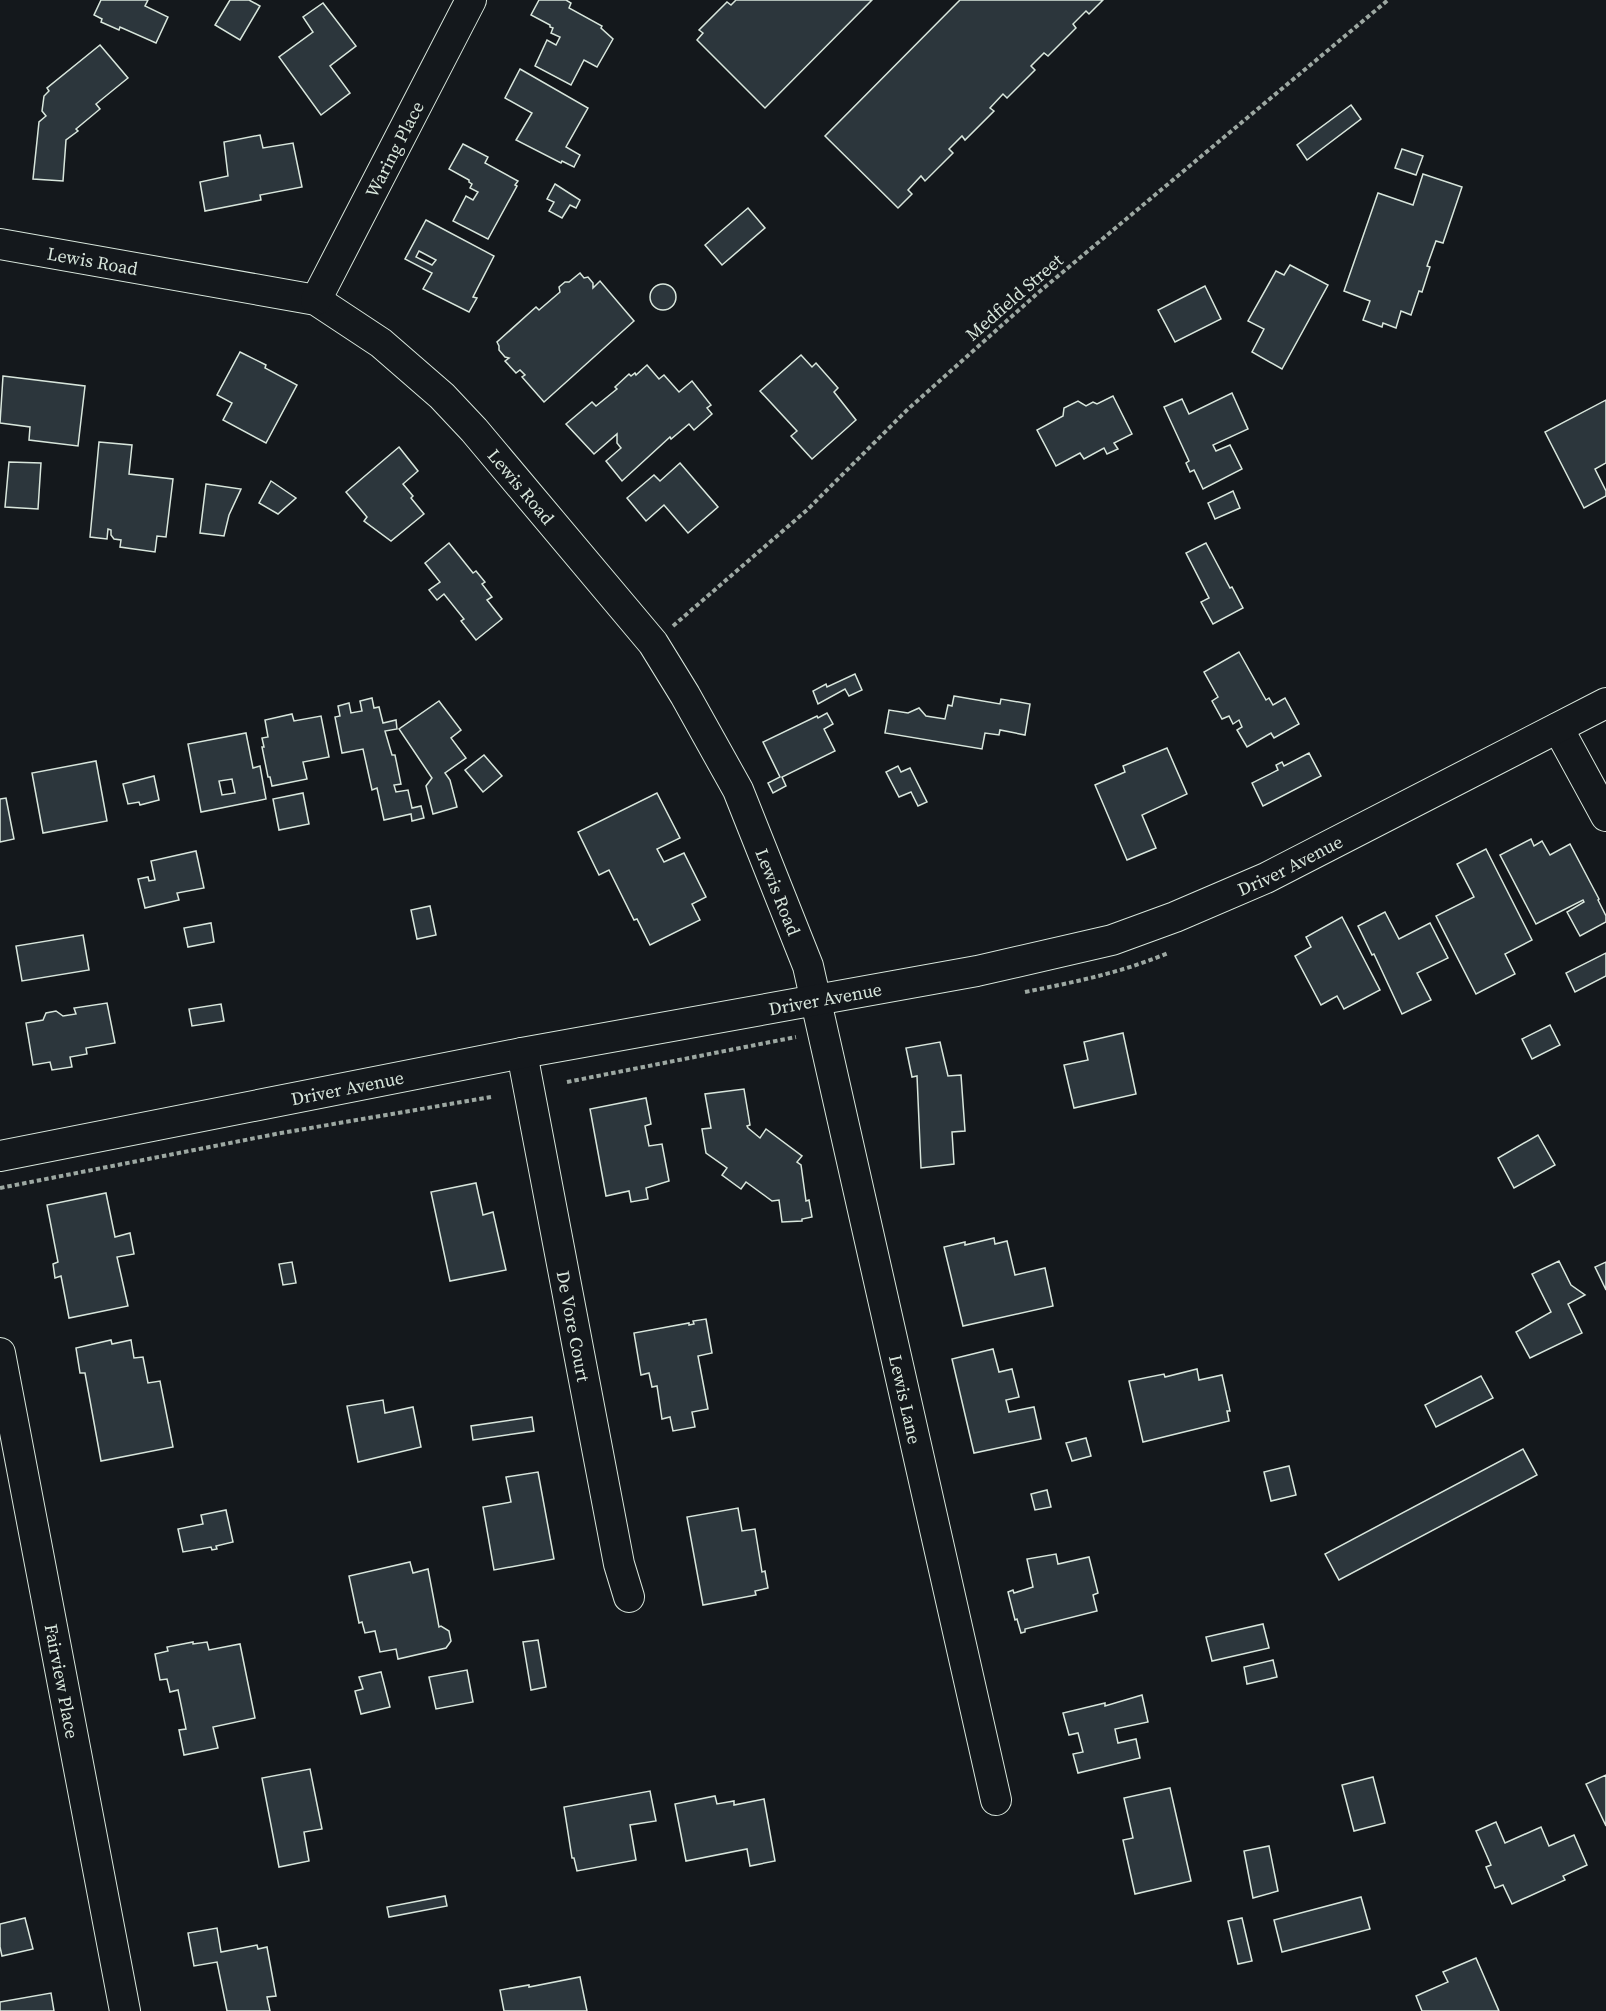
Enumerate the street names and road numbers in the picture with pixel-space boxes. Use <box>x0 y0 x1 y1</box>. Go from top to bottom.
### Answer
street label: Waring Place <box>359 96 429 202</box>
street label: Lewis Road <box>45 240 140 281</box>
street label: Medfield Street <box>960 248 1068 346</box>
street label: Lewis Road <box>482 443 560 530</box>
street label: Driver Avenue <box>1233 828 1347 901</box>
street label: Lewis Road <box>750 845 807 939</box>
street label: Driver Avenue <box>767 976 884 1021</box>
street label: Driver Avenue <box>289 1064 406 1111</box>
street label: De Vore Court <box>551 1268 597 1384</box>
street label: Lewis Lane <box>883 1352 928 1446</box>
street label: Fairview Place <box>39 1622 85 1741</box>

